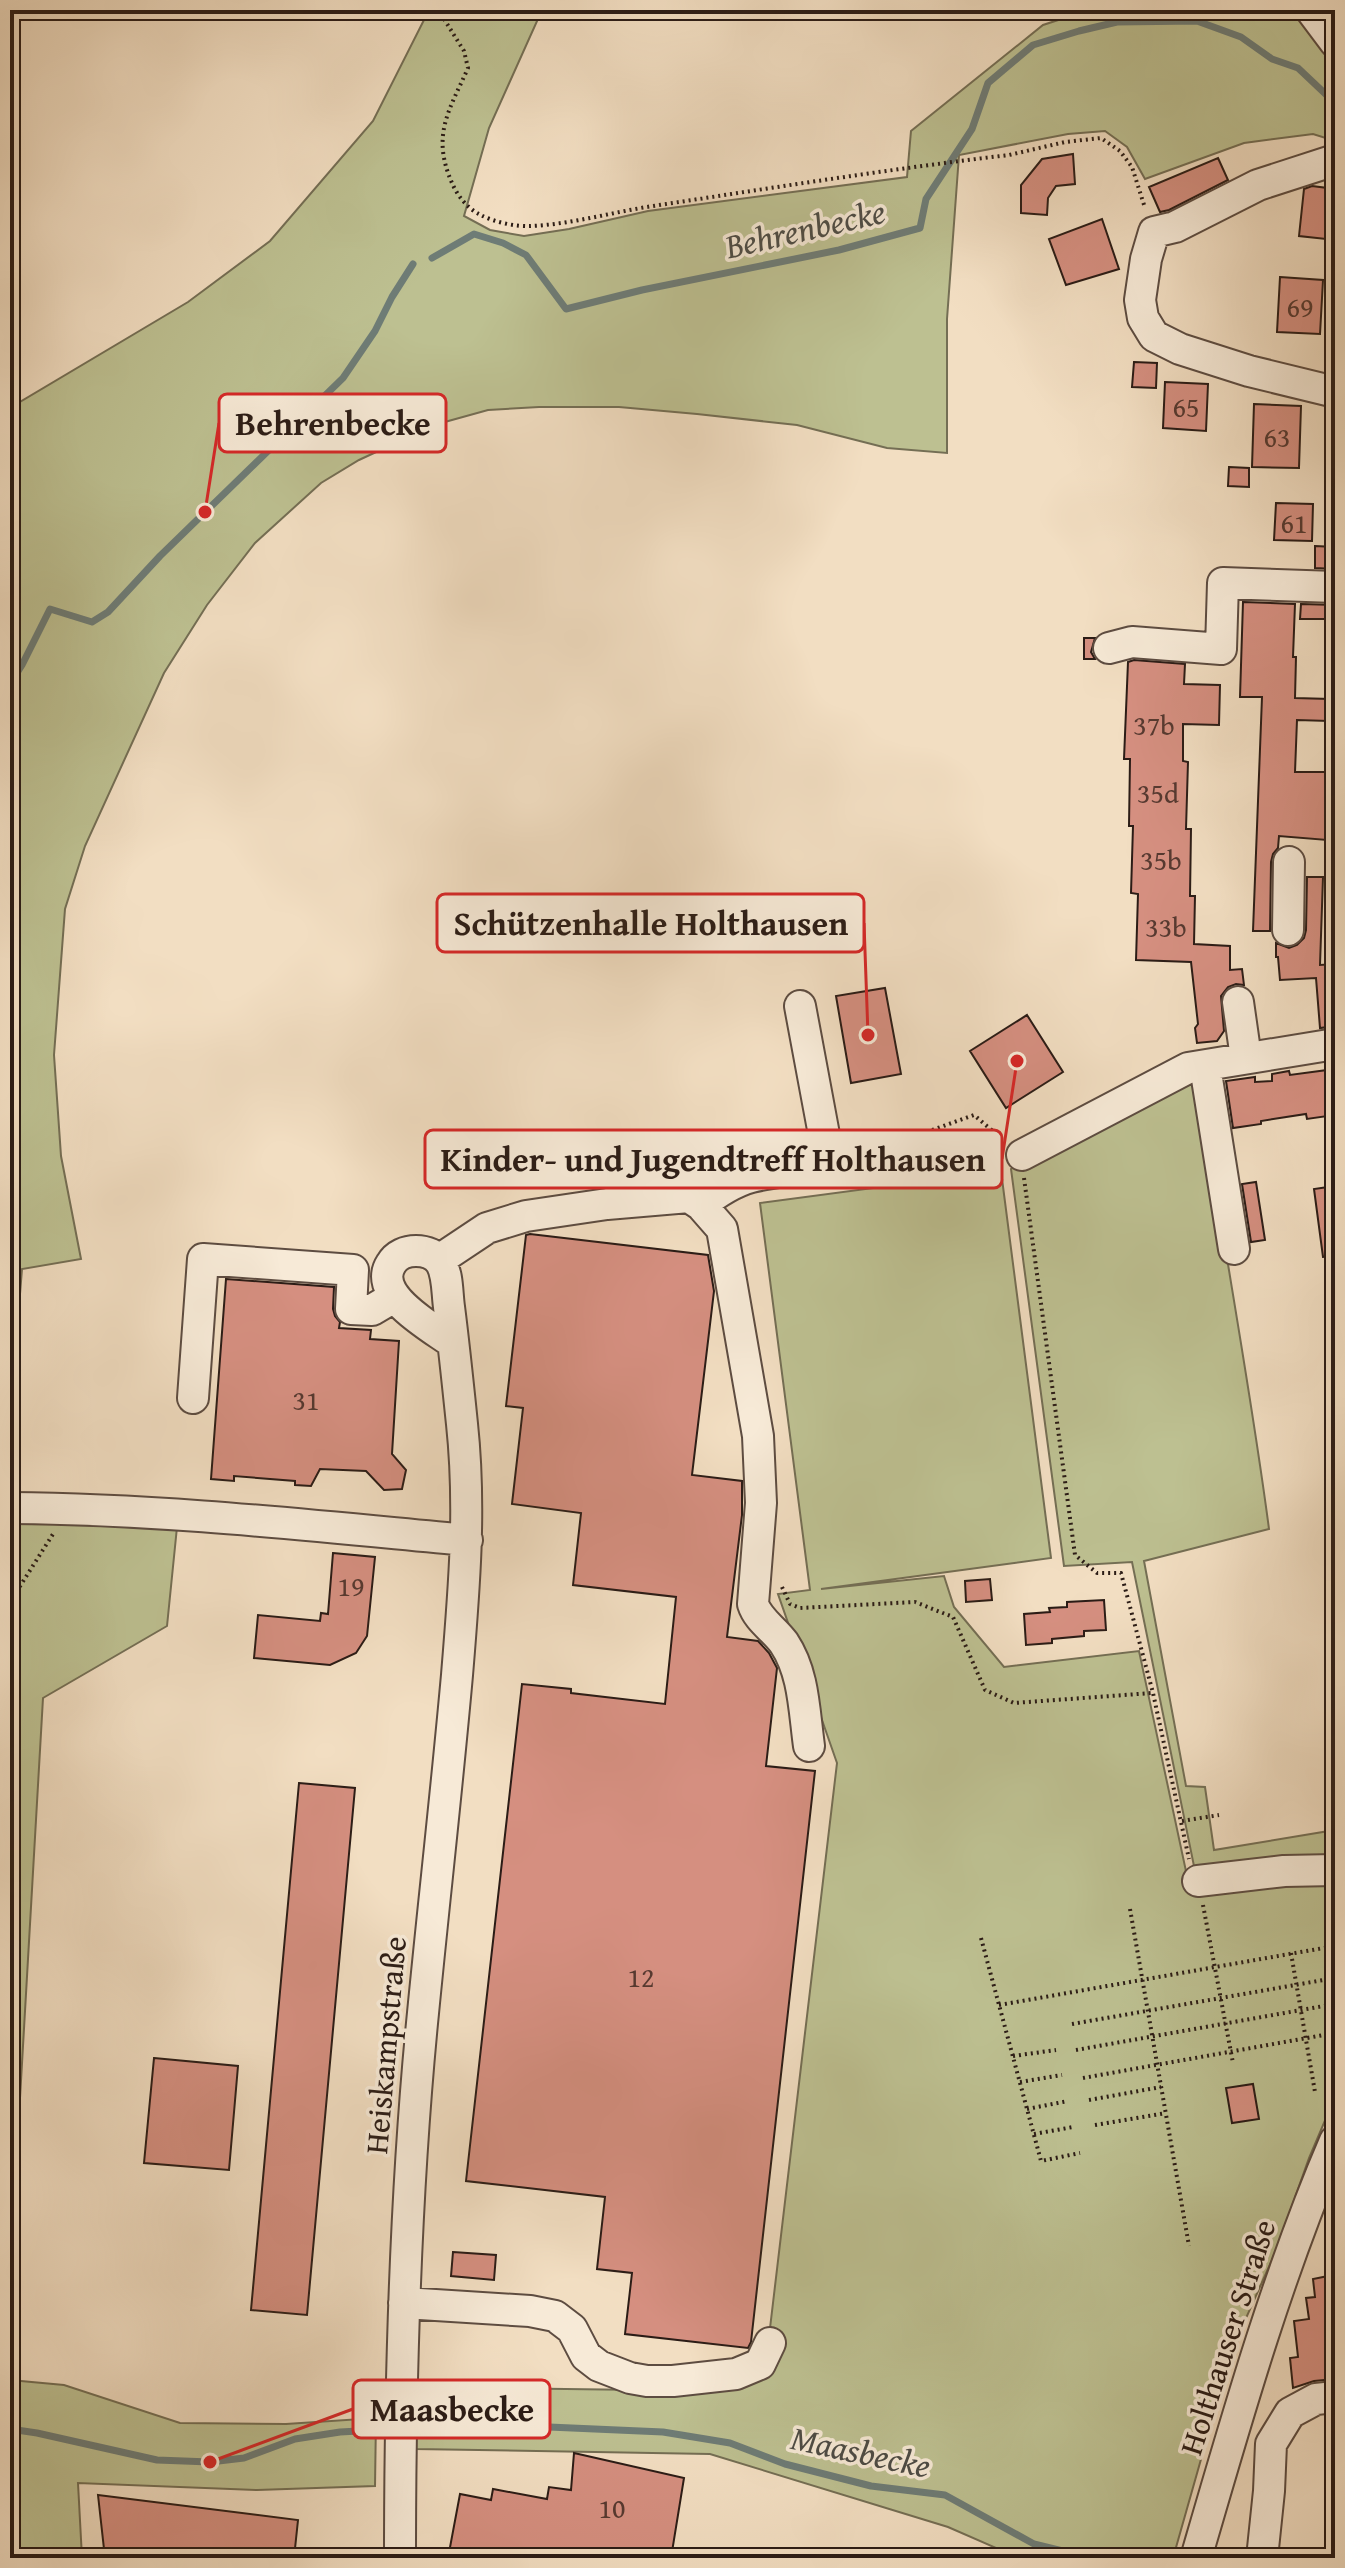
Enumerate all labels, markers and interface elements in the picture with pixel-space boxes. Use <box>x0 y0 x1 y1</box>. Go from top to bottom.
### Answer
water label: Behrenbecke <box>719 186 890 270</box>
house number: 69 <box>1287 286 1313 327</box>
house number: 65 <box>1173 386 1199 427</box>
callout: Behrenbecke <box>219 394 446 452</box>
text: Behrenbecke <box>235 398 431 447</box>
house number: 63 <box>1264 416 1290 457</box>
house number: 61 <box>1281 502 1307 543</box>
house number: 37b <box>1133 704 1175 745</box>
house number: 35d <box>1137 772 1179 813</box>
house number: 35b <box>1140 839 1182 880</box>
callout: Schützenhalle Holthausen <box>437 894 864 952</box>
text: Schützenhalle Holthausen <box>454 898 848 947</box>
house number: 33b <box>1145 906 1187 947</box>
callout: Kinder- und Jugendtreff Holthausen <box>425 1130 1002 1188</box>
text: Kinder- und Jugendtreff Holthausen <box>440 1134 986 1183</box>
house number: 31 <box>293 1379 319 1420</box>
house number: 19 <box>338 1565 364 1606</box>
street label: Heiskampstraße <box>352 1934 418 2156</box>
house number: 12 <box>628 1956 654 1997</box>
street label: Holthauser Straße <box>1167 2213 1287 2461</box>
callout: Maasbecke <box>353 2380 550 2438</box>
text: Maasbecke <box>370 2384 534 2433</box>
water label: Maasbecke <box>787 2412 935 2490</box>
house number: 10 <box>599 2487 625 2528</box>

